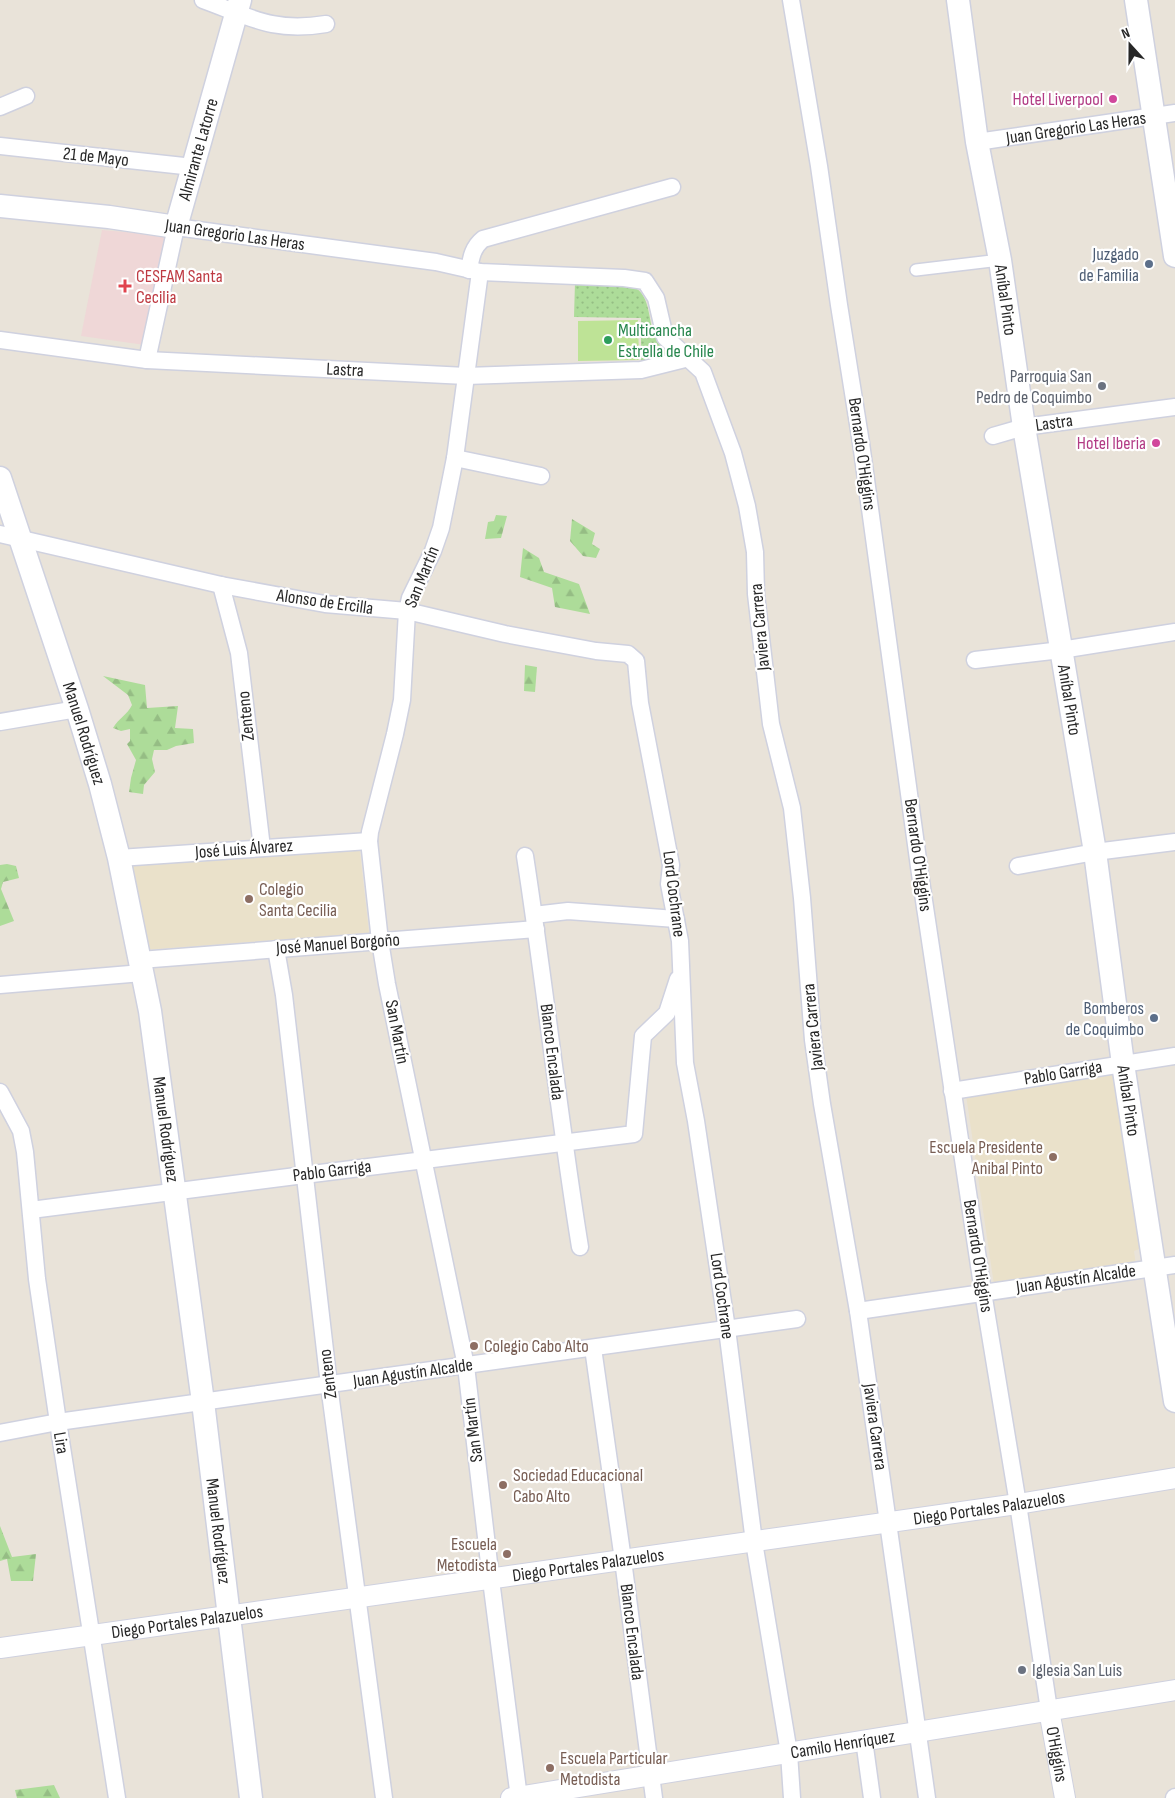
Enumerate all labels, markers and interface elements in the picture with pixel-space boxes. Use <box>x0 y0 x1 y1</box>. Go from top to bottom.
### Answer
north arrow <box>1105 20 1155 70</box>
text: N <box>1119 24 1132 43</box>
place label: Hotel Liverpool <box>1013 89 1103 110</box>
marker: Hotel Liverpool <box>1107 93 1119 105</box>
street label: Almirante Latorre <box>173 96 222 204</box>
street label: Juan Gregorio Las Heras <box>1004 107 1147 148</box>
street label: 21 de Mayo <box>62 143 130 171</box>
street label: Juan Gregorio Las Heras <box>163 215 306 255</box>
place label: Juzgado de Familia <box>1079 244 1139 286</box>
marker: Juzgado de Familia <box>1143 258 1155 270</box>
street label: Aníbal Pinto <box>990 262 1021 337</box>
place label: CESFAM Santa Cecilia <box>136 266 223 308</box>
marker: CESFAM Santa Cecilia <box>118 279 132 293</box>
place label: Multicancha Estrella de Chile <box>618 320 714 362</box>
marker: Multicancha Estrella de Chile <box>602 334 614 346</box>
street label: Lastra <box>326 359 364 381</box>
place label: Parroquia San Pedro de Coquimbo <box>976 366 1092 408</box>
marker: Parroquia San Pedro de Coquimbo <box>1096 380 1108 392</box>
street label: Bernardo O'Higgins <box>844 396 880 512</box>
street label: Lastra <box>1034 410 1074 436</box>
place label: Hotel Iberia <box>1077 433 1146 454</box>
marker: Hotel Iberia <box>1150 437 1162 449</box>
street label: San Martín <box>400 543 444 611</box>
street label: Javiera Carrera <box>746 583 774 672</box>
street label: Alonso de Ercilla <box>274 585 375 619</box>
street label: Aníbal Pinto <box>1053 662 1086 737</box>
street label: Manuel Rodríguez <box>58 679 110 788</box>
street label: Zenteno <box>233 690 259 742</box>
street label: Bernardo O'Higgins <box>900 797 936 913</box>
street label: José Luis Álvarez <box>193 835 294 863</box>
street label: Lord Cochrane <box>658 850 690 938</box>
place label: Colegio Santa Cecilia <box>259 879 337 921</box>
marker: Colegio Santa Cecilia <box>243 893 255 905</box>
street label: José Manuel Borgoño <box>274 929 401 959</box>
street label: Javiera Carrera <box>798 982 828 1072</box>
street label: San Martín <box>381 998 413 1066</box>
place label: Bomberos de Coquimbo <box>1066 998 1144 1040</box>
street label: Blanco Encalada <box>536 1002 568 1102</box>
marker: Bomberos de Coquimbo <box>1148 1012 1160 1024</box>
street label: Pablo Garriga <box>1022 1056 1104 1090</box>
street label: Aníbal Pinto <box>1113 1063 1144 1138</box>
street label: Manuel Rodríguez <box>149 1075 184 1184</box>
place label: Escuela Presidente Anibal Pinto <box>929 1137 1043 1179</box>
marker: Escuela Presidente Anibal Pinto <box>1047 1151 1059 1163</box>
street label: Pablo Garriga <box>292 1156 372 1186</box>
street label: Bernardo O'Higgins <box>959 1198 997 1314</box>
street label: Lord Cochrane <box>706 1252 738 1340</box>
street label: Juan Agustín Alcalde <box>1014 1260 1137 1298</box>
place label: Colegio Cabo Alto <box>484 1336 589 1357</box>
marker: Colegio Cabo Alto <box>468 1340 480 1352</box>
street label: Zenteno <box>315 1348 341 1400</box>
street label: Juan Agustín Alcalde <box>351 1354 474 1392</box>
street label: Javiera Carrera <box>858 1381 891 1472</box>
street label: San Martín <box>459 1397 487 1463</box>
street label: Lira <box>49 1431 73 1455</box>
place label: Sociedad Educacional Cabo Alto <box>513 1465 643 1507</box>
street label: Manuel Rodríguez <box>202 1477 236 1586</box>
marker: Sociedad Educacional Cabo Alto <box>497 1479 509 1491</box>
street label: Diego Portales Palazuelos <box>912 1486 1066 1529</box>
place label: Escuela Metodista <box>437 1534 497 1576</box>
street label: Diego Portales Palazuelos <box>511 1544 665 1586</box>
marker: Escuela Metodista <box>501 1548 513 1560</box>
street label: Blanco Encalada <box>616 1582 648 1682</box>
street label: Diego Portales Palazuelos <box>110 1600 264 1643</box>
place label: Iglesia San Luis <box>1032 1660 1122 1681</box>
marker: Iglesia San Luis <box>1016 1664 1028 1676</box>
street label: Camilo Henríquez <box>789 1725 897 1763</box>
street label: O'Higgins <box>1042 1725 1072 1784</box>
place label: Escuela Particular Metodista <box>560 1748 668 1790</box>
marker: Escuela Particular Metodista <box>544 1762 556 1774</box>

